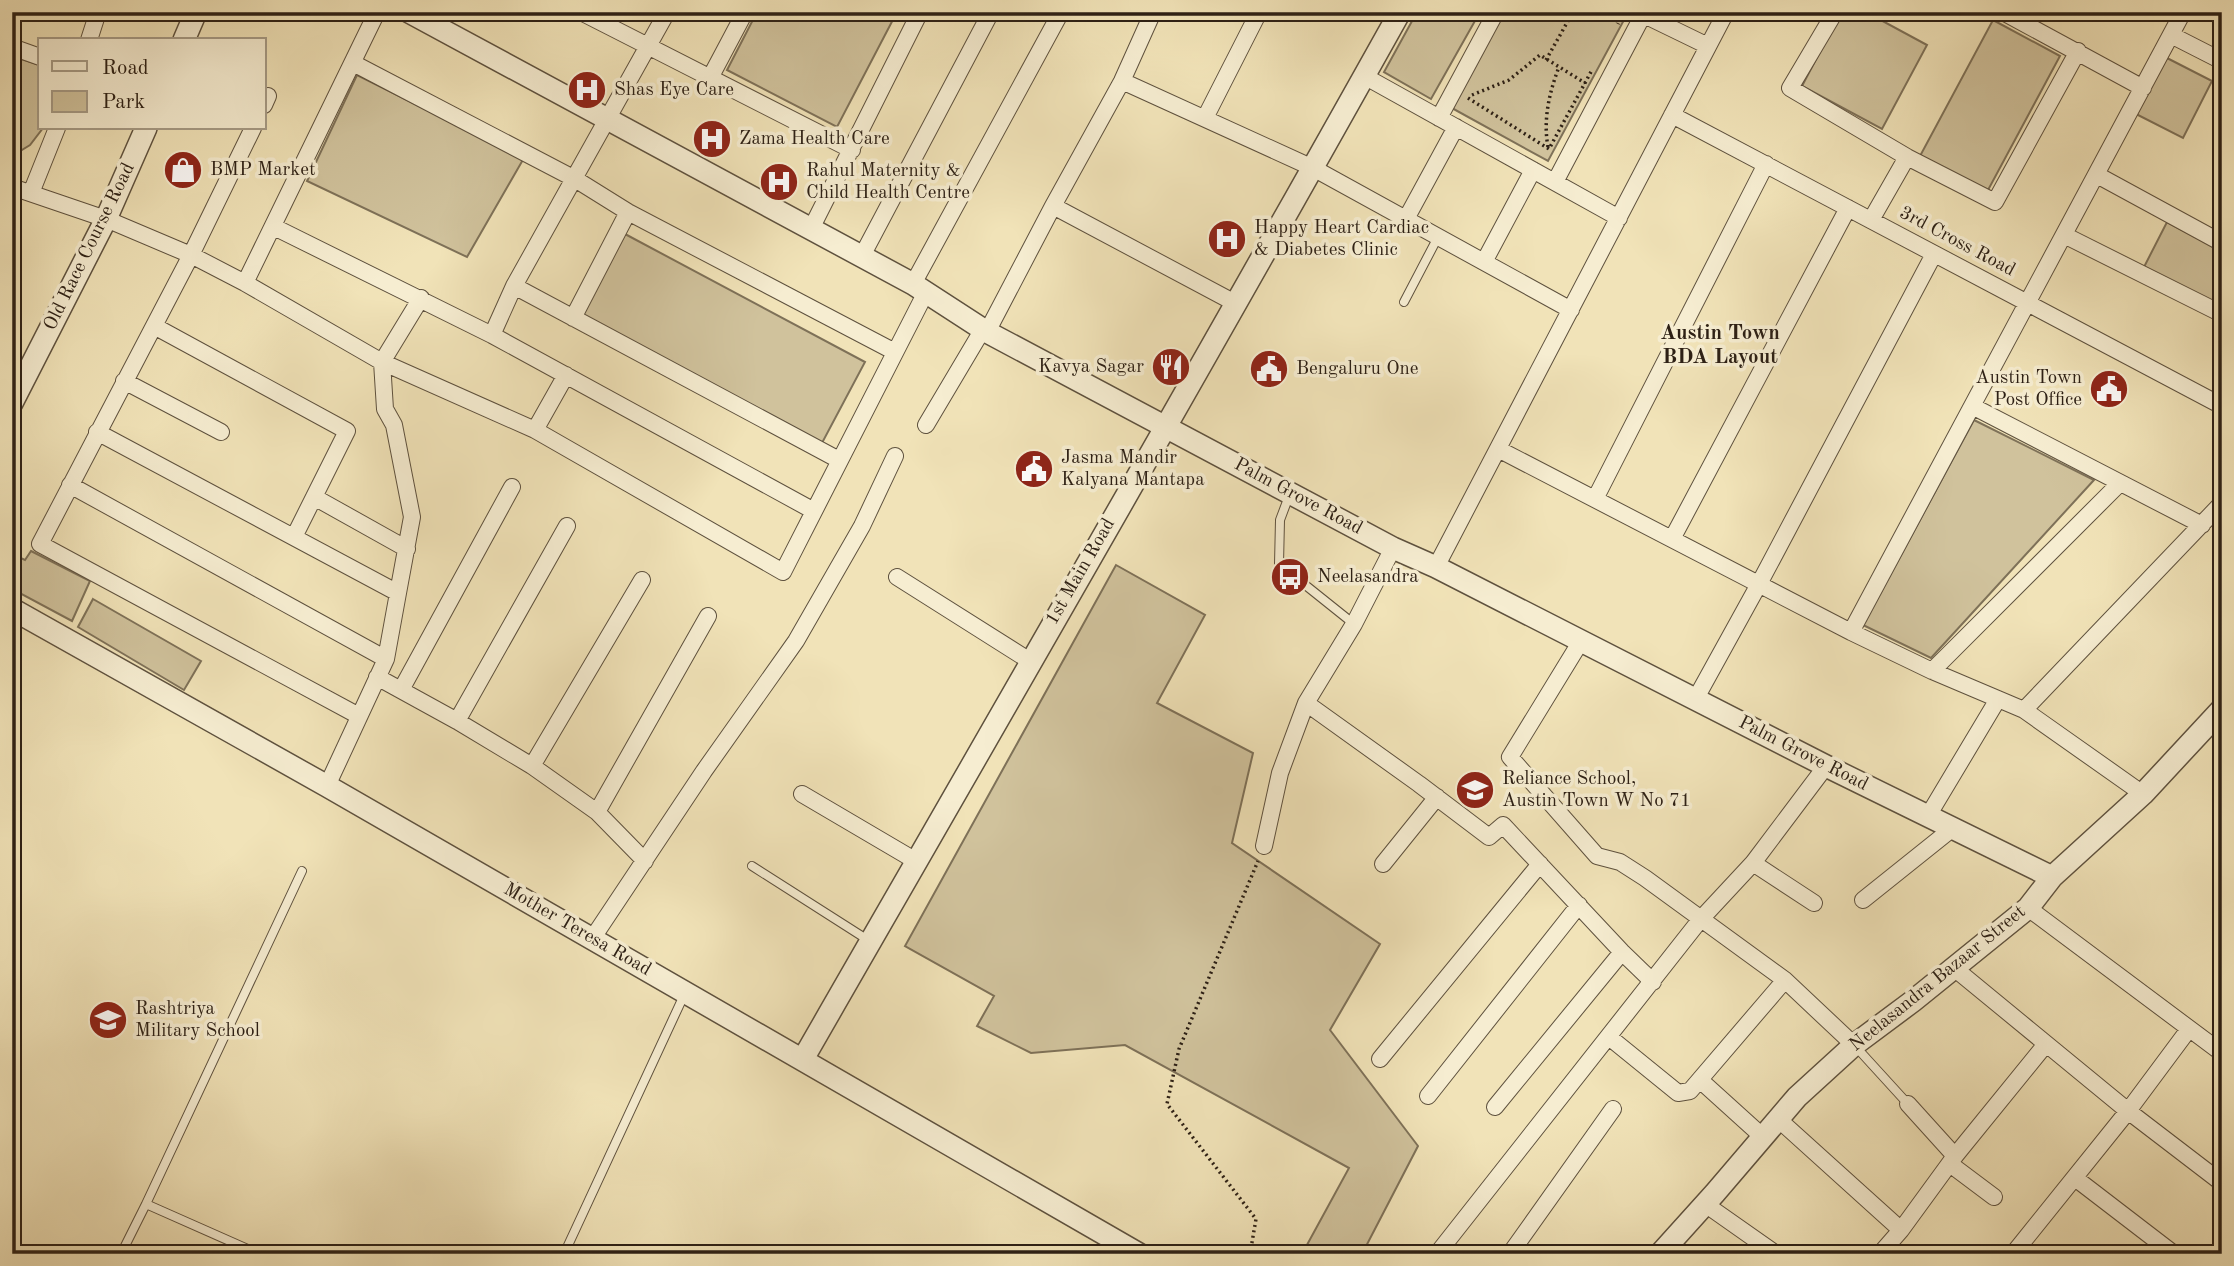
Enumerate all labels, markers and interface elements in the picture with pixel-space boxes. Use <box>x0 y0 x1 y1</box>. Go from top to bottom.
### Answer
legend <box>38 38 266 130</box>
text: Road <box>102 58 149 79</box>
hospital icon: Shas Eye Care <box>566 69 608 111</box>
place label: Shas Eye Care <box>614 81 734 100</box>
text: Park <box>102 92 145 113</box>
hospital icon: Zama Health Care <box>691 118 733 160</box>
place label: Zama Health Care <box>739 130 890 149</box>
shop icon: BMP Market <box>162 149 204 191</box>
street label: Old Race Course Road <box>41 160 139 334</box>
place label: BMP Market <box>210 161 316 180</box>
hospital icon: Rahul Maternity & Child Health Centre <box>758 161 800 203</box>
place label: Rahul Maternity & Child Health Centre <box>806 162 970 203</box>
street label: 3rd Cross Road <box>1896 204 2018 281</box>
hospital icon: Happy Heart Cardiac & Diabetes Clinic <box>1206 218 1248 260</box>
place label: Happy Heart Cardiac & Diabetes Clinic <box>1254 219 1429 260</box>
district label: Austin Town BDA Layout <box>1660 323 1780 368</box>
restaurant icon: Kavya Sagar <box>1150 346 1192 388</box>
public building icon: Bengaluru One <box>1248 348 1290 390</box>
place label: Kavya Sagar <box>1038 358 1144 377</box>
place label: Bengaluru One <box>1296 360 1419 379</box>
public building icon: Austin Town Post Office <box>2088 368 2130 410</box>
place label: Austin Town Post Office <box>1975 369 2082 410</box>
public building icon: Jasma Mandir Kalyana Mantapa <box>1013 448 1055 490</box>
place label: Jasma Mandir Kalyana Mantapa <box>1061 449 1205 490</box>
street label: Palm Grove Road <box>1231 455 1366 539</box>
street label: 1st Main Road <box>1043 515 1119 629</box>
bus stop icon: Neelasandra <box>1269 556 1311 598</box>
place label: Neelasandra <box>1317 568 1419 587</box>
street label: Palm Grove Road <box>1735 713 1871 795</box>
school or university icon: Reliance School, Austin Town W No 71 <box>1454 769 1496 811</box>
place label: Reliance School, Austin Town W No 71 <box>1502 770 1691 811</box>
street label: Mother Teresa Road <box>500 880 654 980</box>
street label: Neelasandra Bazaar Street <box>1847 902 2029 1056</box>
school or university icon: Rashtriya Military School <box>87 999 129 1041</box>
place label: Rashtriya Military School <box>135 1000 260 1041</box>

